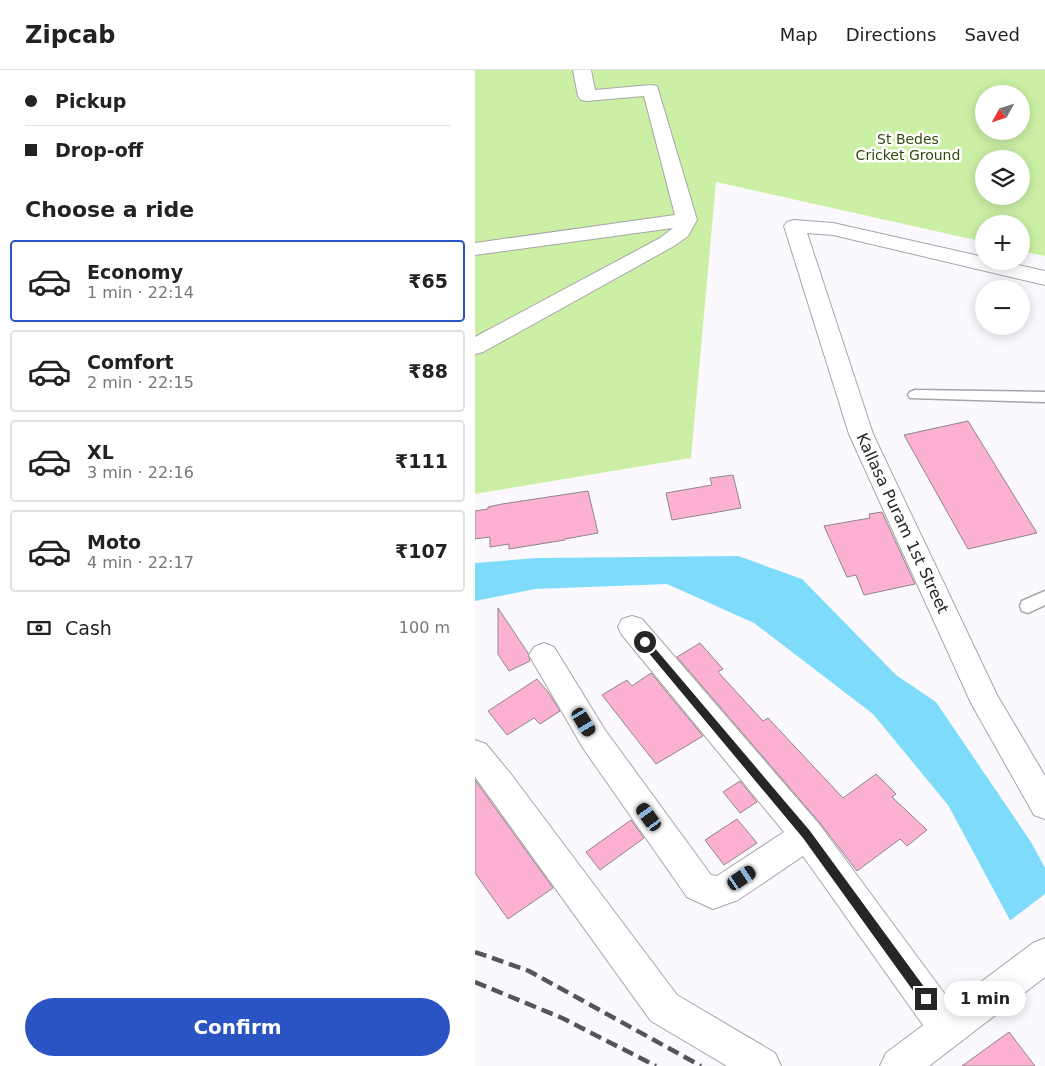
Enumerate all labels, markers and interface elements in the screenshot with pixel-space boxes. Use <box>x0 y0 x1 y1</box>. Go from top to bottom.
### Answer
text: Zipcab <box>25 21 115 49</box>
text: Map <box>780 24 818 45</box>
text: Directions <box>846 24 936 45</box>
text: Saved <box>964 24 1020 45</box>
north arrow <box>975 85 1030 140</box>
map controls <box>975 85 1030 335</box>
text: Pickup <box>55 90 126 112</box>
park label: St Bedes Cricket Ground <box>856 131 960 163</box>
text: Drop-off <box>55 139 143 161</box>
button: layers <box>975 150 1030 205</box>
text: Choose a ride <box>25 197 194 222</box>
button: + <box>975 215 1030 270</box>
icon: car <box>27 259 72 304</box>
text: Economy <box>87 261 183 283</box>
text: ₹65 <box>408 270 448 292</box>
button: − <box>975 280 1030 335</box>
text: 1 min · 22:14 <box>87 283 194 302</box>
icon: car <box>27 349 72 394</box>
text: Comfort <box>87 351 174 373</box>
text: ₹88 <box>408 360 448 382</box>
text: 2 min · 22:15 <box>87 373 194 392</box>
street label: Kallasa Puram 1st Street <box>852 430 953 616</box>
icon: car <box>27 439 72 484</box>
text: XL <box>87 441 114 463</box>
text: ₹111 <box>395 450 448 472</box>
text: 3 min · 22:16 <box>87 463 194 482</box>
icon: car <box>27 529 72 574</box>
text: Moto <box>87 531 141 553</box>
text: ₹107 <box>395 540 448 562</box>
text: 4 min · 22:17 <box>87 553 194 572</box>
icon: cash <box>25 614 53 642</box>
text: Cash <box>65 617 112 639</box>
text: 100 m <box>399 618 450 637</box>
route start <box>634 631 656 653</box>
car <box>569 705 598 739</box>
car <box>634 800 663 834</box>
car <box>725 863 758 893</box>
callout: 1 min <box>943 982 1026 1016</box>
route end <box>915 988 937 1010</box>
text: 1 min <box>960 989 1010 1008</box>
button: Confirm <box>25 998 450 1056</box>

